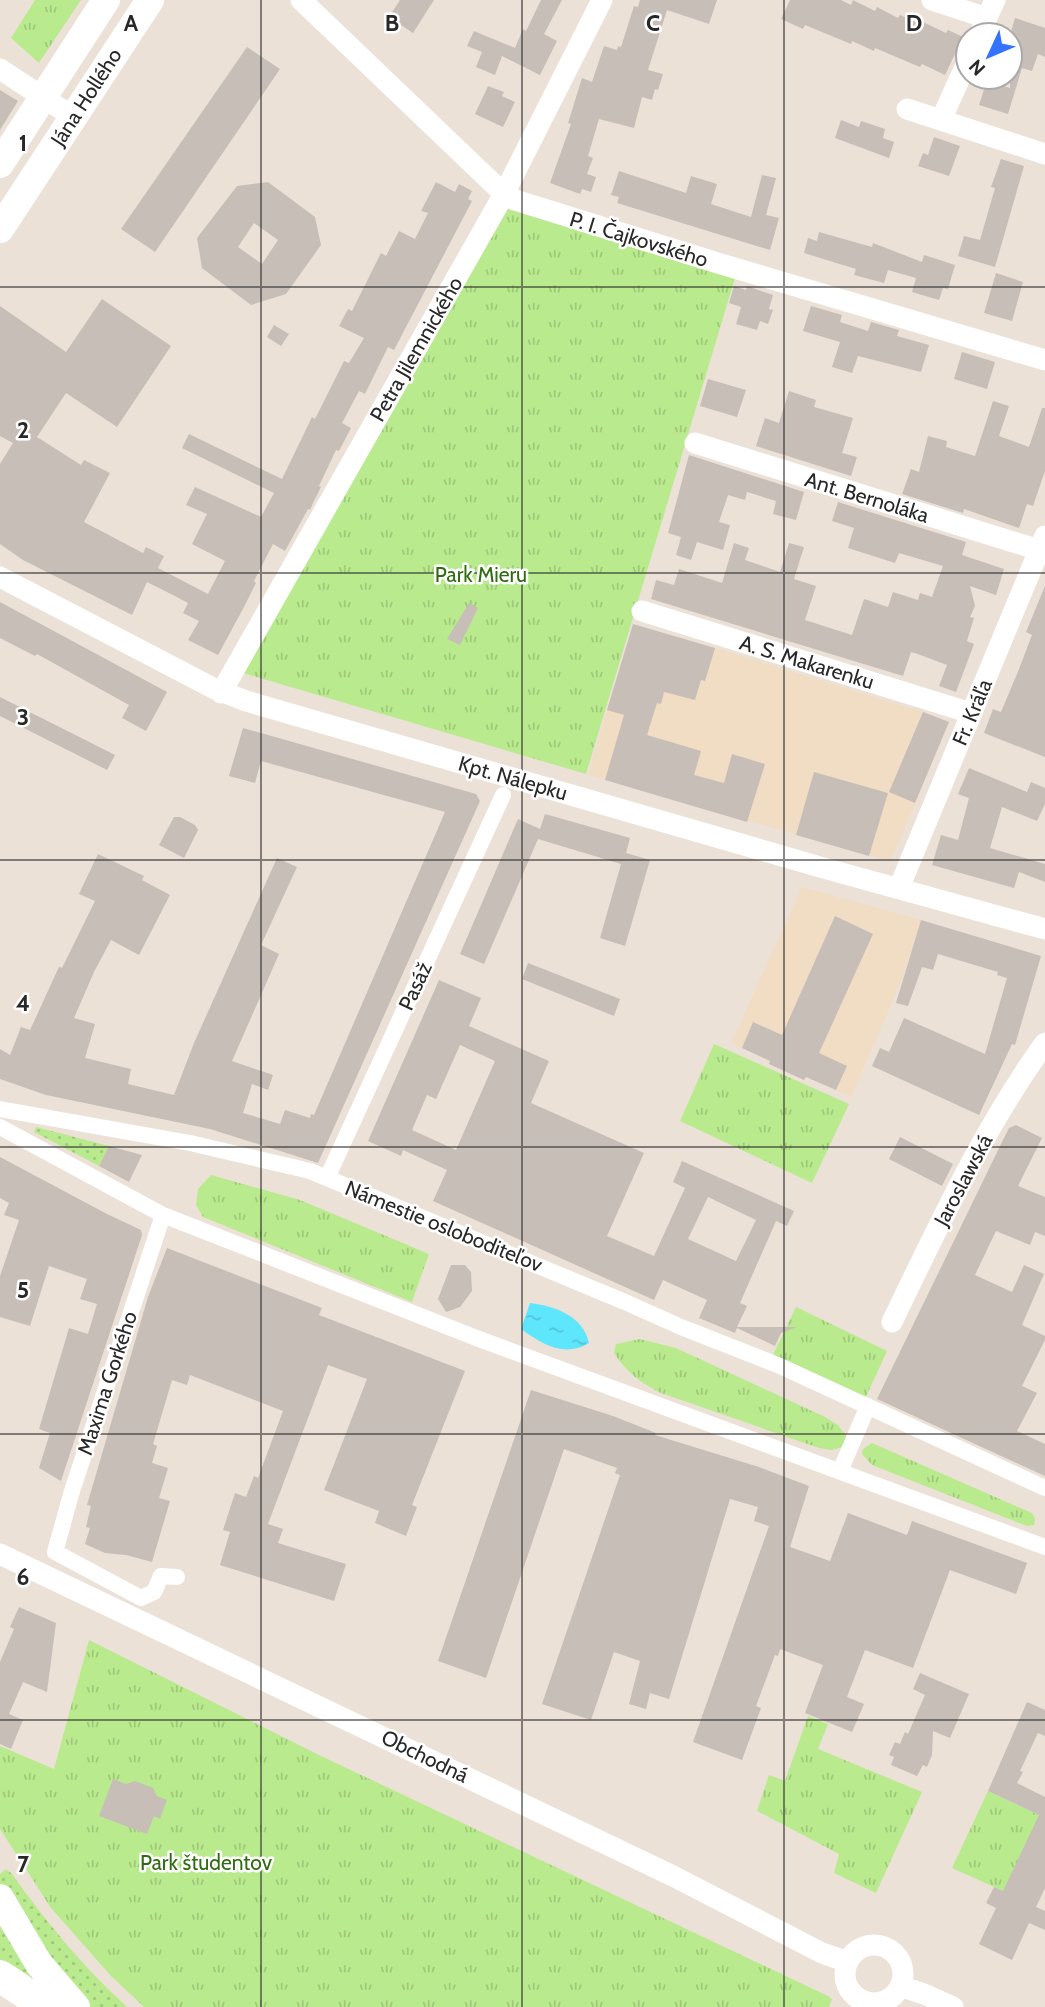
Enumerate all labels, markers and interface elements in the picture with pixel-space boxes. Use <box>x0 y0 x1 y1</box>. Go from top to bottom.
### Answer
text: A <box>124 9 139 37</box>
text: B <box>385 9 399 37</box>
text: C <box>646 9 660 37</box>
text: D <box>906 9 922 37</box>
north arrow <box>954 21 1024 91</box>
street label: Jána Hollého <box>45 44 127 151</box>
text: N <box>964 55 990 80</box>
text: 1 <box>19 129 27 157</box>
street label: P. I. Čajkovského <box>567 206 711 273</box>
street label: Petra Jilemnického <box>364 272 468 426</box>
text: 2 <box>17 416 29 444</box>
street label: Ant. Bernoláka <box>802 466 932 528</box>
park label: Park Mieru <box>435 562 527 587</box>
street label: A. S. Makarenku <box>737 630 877 694</box>
street label: Fr. Kráľa <box>947 675 997 749</box>
text: 3 <box>17 703 29 731</box>
street label: Kpt. Nálepku <box>456 751 570 805</box>
street label: Pasáž <box>393 958 437 1014</box>
text: 4 <box>16 989 30 1017</box>
street label: Jaroslawská <box>928 1130 997 1231</box>
street label: Námestie osloboditeľov <box>342 1175 547 1277</box>
text: 5 <box>17 1276 29 1304</box>
street label: Maxima Gorkého <box>72 1308 142 1458</box>
text: 6 <box>17 1563 29 1591</box>
street label: Obchodná <box>377 1724 473 1788</box>
text: 7 <box>17 1850 29 1878</box>
park label: Park študentov <box>140 1850 273 1875</box>

